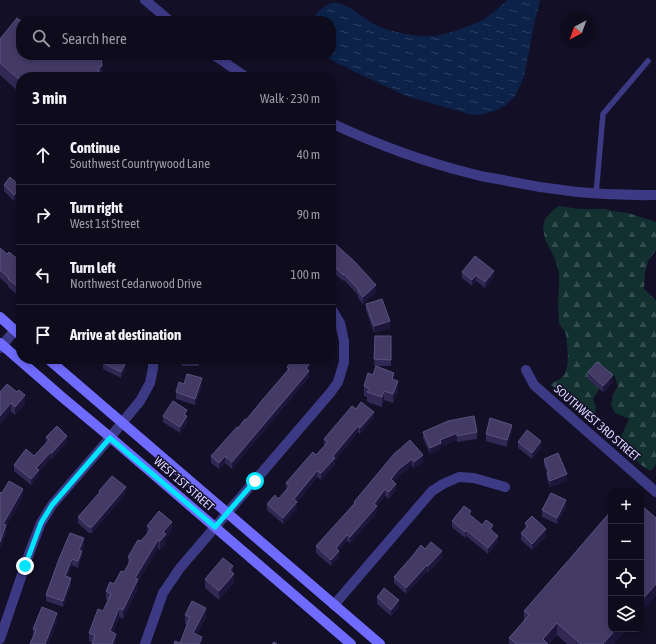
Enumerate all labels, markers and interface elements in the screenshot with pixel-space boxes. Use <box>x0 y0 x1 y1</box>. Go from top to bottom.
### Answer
north arrow <box>560 12 596 48</box>
search box <box>16 16 336 60</box>
icon: search <box>30 27 52 49</box>
text: Search here <box>62 30 127 47</box>
text: 3 min <box>32 88 67 108</box>
text: Walk · 230 m <box>260 91 320 106</box>
text: Continue <box>70 139 120 156</box>
icon: ahead <box>32 144 54 166</box>
text: 40 m <box>297 147 320 162</box>
text: Southwest Countrywood Lane <box>70 156 210 171</box>
text: Turn right <box>70 199 123 216</box>
icon: right <box>32 204 54 226</box>
text: 90 m <box>297 207 320 222</box>
text: West 1st Street <box>70 216 140 231</box>
text: Turn left <box>70 259 116 276</box>
icon: left <box>32 264 54 286</box>
text: 100 m <box>291 267 320 282</box>
text: Northwest Cedarwood Drive <box>70 276 202 291</box>
icon: arrive <box>32 324 54 346</box>
text: Arrive at destination <box>70 326 181 343</box>
street label: SOUTHWEST 3RD STREET <box>551 382 643 464</box>
street label: WEST 1ST STREET <box>151 454 217 514</box>
route start <box>246 472 264 490</box>
map controls <box>608 488 644 632</box>
button: + <box>608 488 644 524</box>
button: − <box>608 524 644 560</box>
route end <box>16 557 34 575</box>
button: locate <box>608 560 644 596</box>
button: layers <box>608 596 644 632</box>

